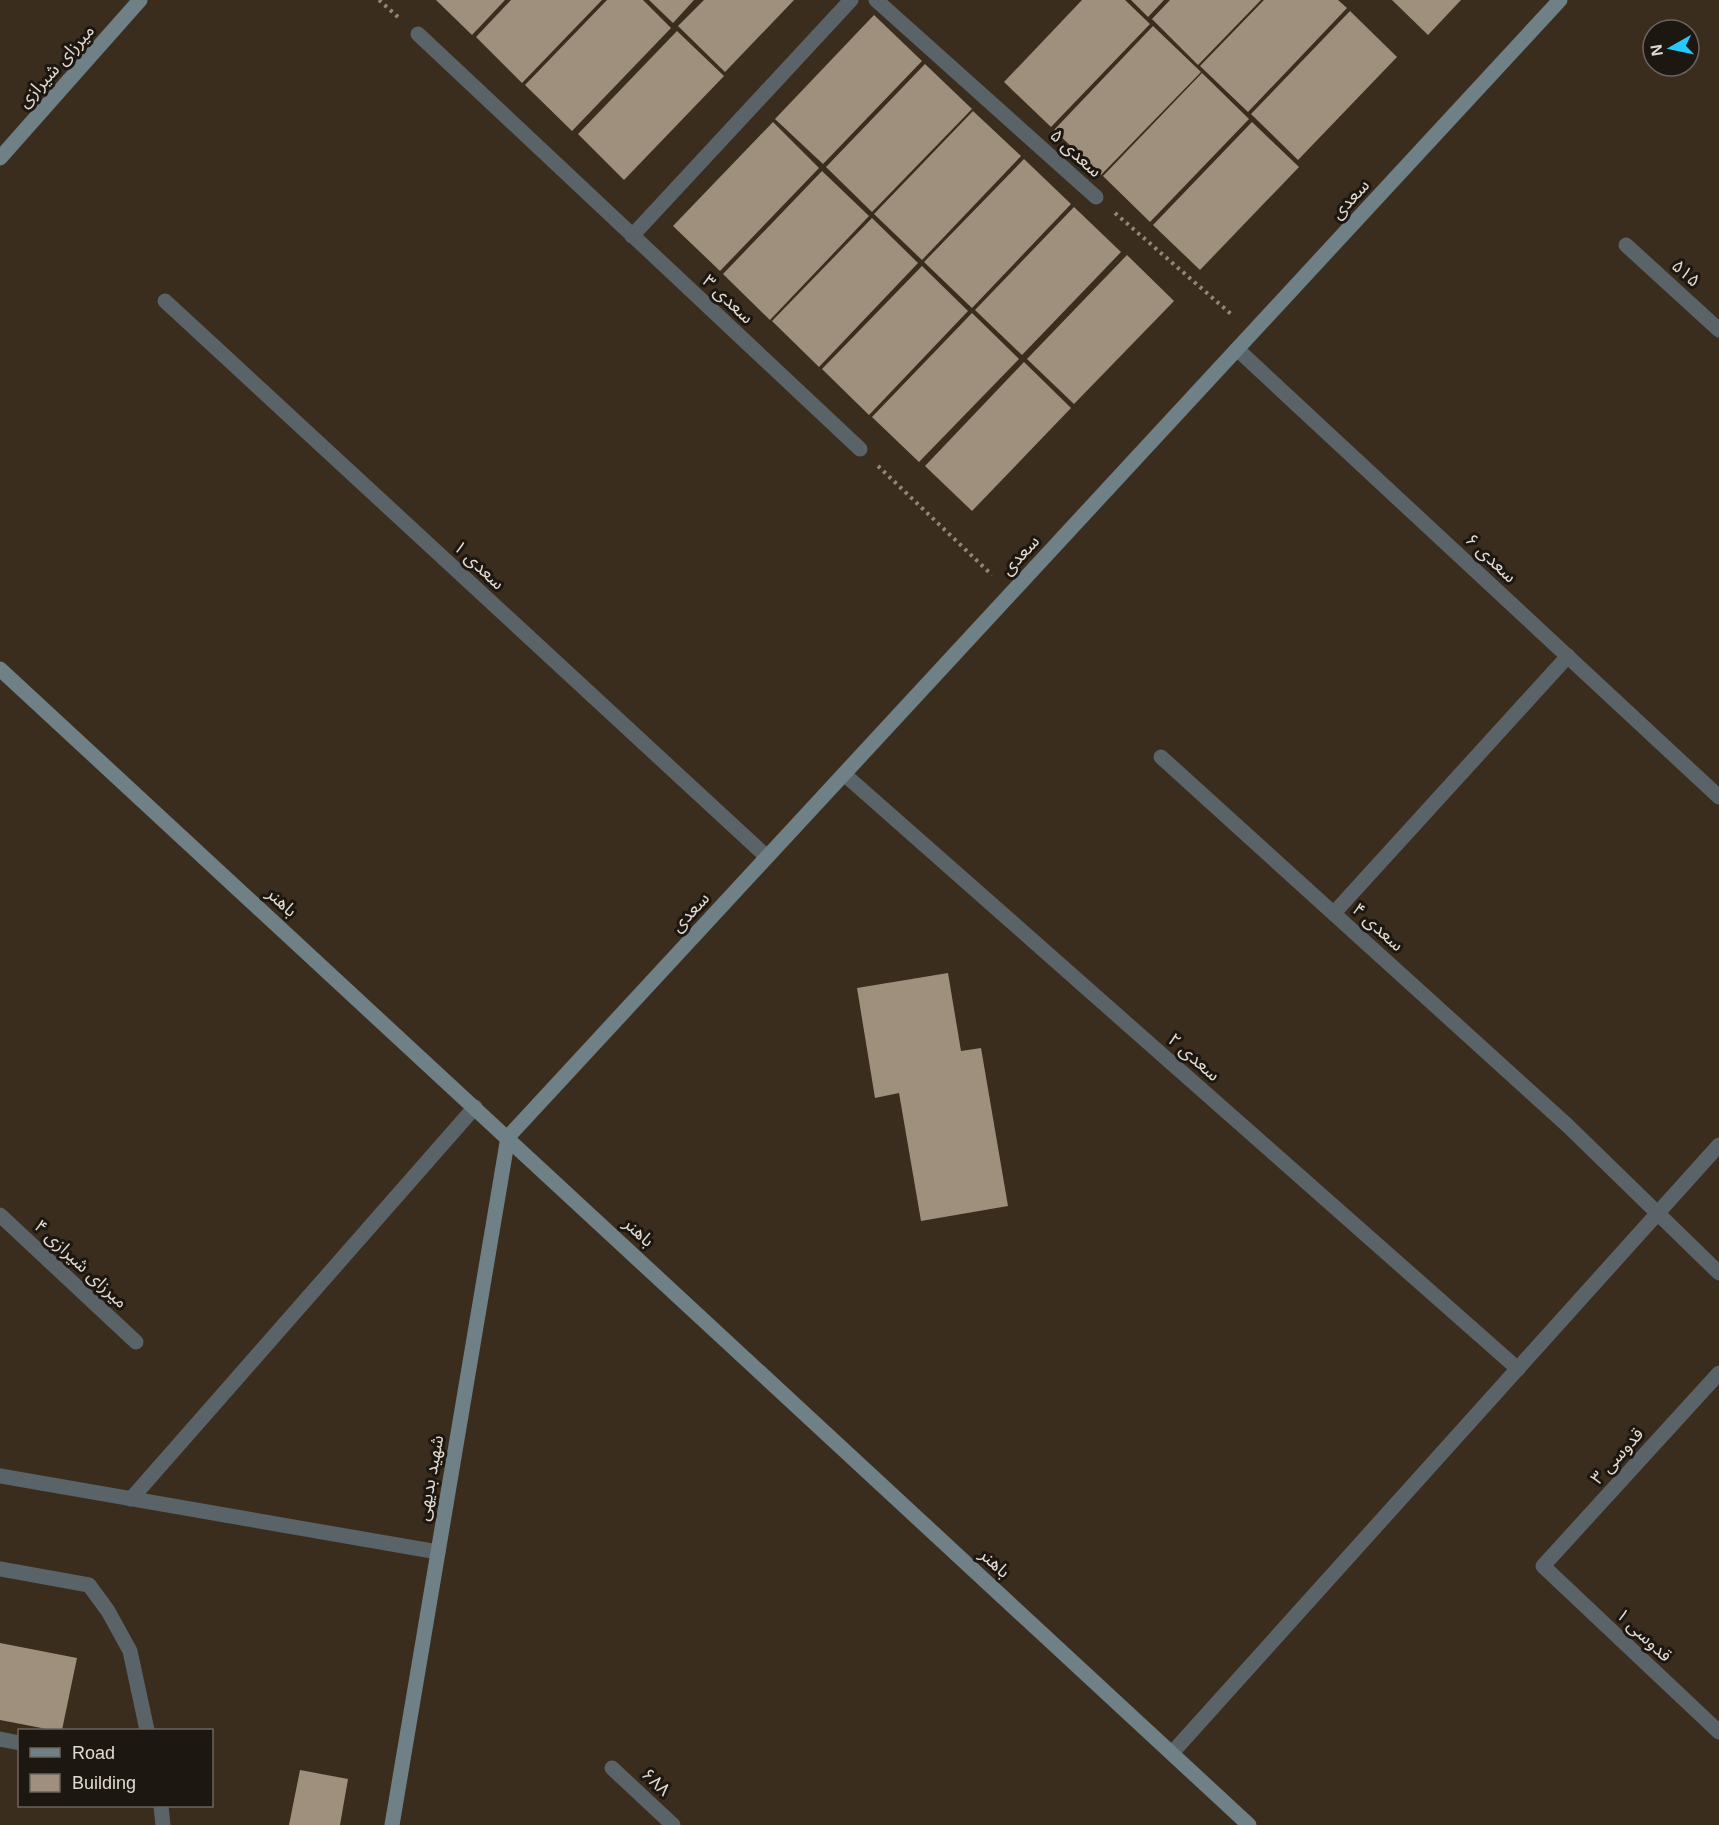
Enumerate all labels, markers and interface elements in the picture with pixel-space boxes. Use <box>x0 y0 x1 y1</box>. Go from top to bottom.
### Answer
north arrow <box>1641 18 1701 78</box>
street label: میرزای شیرازی <box>14 20 99 112</box>
text: N <box>1647 43 1666 57</box>
street label: سعدی ۵ <box>1046 125 1106 182</box>
street label: سعدی <box>1327 175 1374 224</box>
street label: ۵۱۵ <box>1668 255 1704 291</box>
street label: سعدی ۳ <box>698 271 758 328</box>
street label: سعدی ۶ <box>1461 530 1521 587</box>
street label: سعدی <box>997 531 1044 580</box>
street label: سعدی ۱ <box>449 537 509 594</box>
street label: باهنر <box>261 883 301 922</box>
street label: سعدی <box>667 888 714 937</box>
street label: سعدی ۴ <box>1348 899 1408 956</box>
street label: سعدی ۲ <box>1163 1029 1224 1086</box>
street label: باهنر <box>618 1213 658 1252</box>
street label: میرزای شیرازی ۴ <box>30 1216 132 1313</box>
street label: قدوسی ۳ <box>1587 1424 1648 1489</box>
street label: شهید بدیهی <box>413 1434 448 1523</box>
street label: باهنر <box>974 1544 1014 1583</box>
street label: قدوسی ۱ <box>1612 1604 1676 1666</box>
legend <box>18 1729 213 1807</box>
text: Road <box>72 1743 115 1763</box>
street label: ۶۸۸ <box>638 1764 674 1800</box>
text: Building <box>72 1773 136 1793</box>

